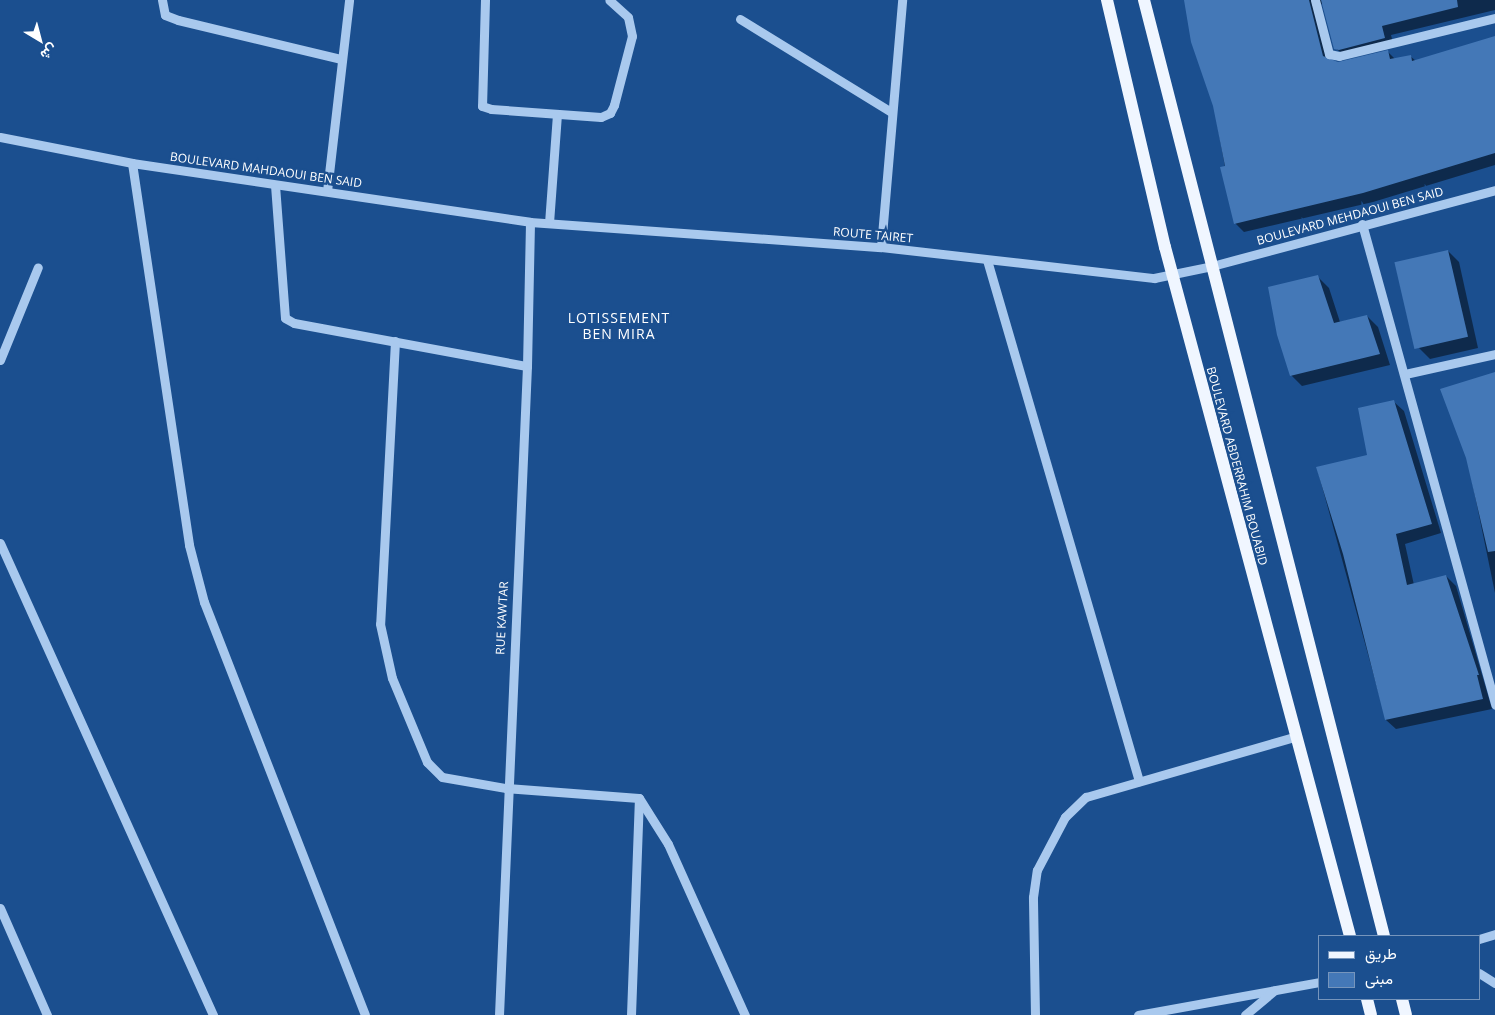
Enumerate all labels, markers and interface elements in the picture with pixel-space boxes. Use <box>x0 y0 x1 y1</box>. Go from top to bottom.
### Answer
north arrow <box>15 15 65 65</box>
text: ش <box>37 40 62 65</box>
street label: BOULEVARD MAHDAOUI BEN SAID <box>169 149 363 191</box>
street label: BOULEVARD MEHDAOUI BEN SAID <box>1255 184 1445 248</box>
street label: ROUTE TAIRET <box>832 224 914 246</box>
district label: LOTISSEMENT BEN MIRA <box>566 310 672 342</box>
street label: BOULEVARD ABDERRAHIM BOUABID <box>1203 365 1271 567</box>
street label: RUE KAWTAR <box>493 581 511 655</box>
legend <box>1318 935 1480 1000</box>
text: طريق <box>1365 943 1397 963</box>
text: مبنى <box>1365 968 1393 988</box>

